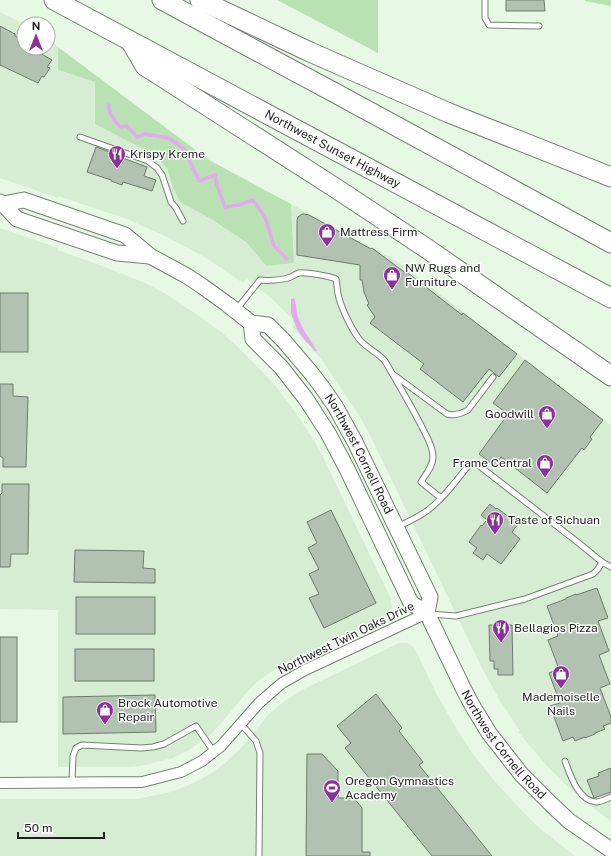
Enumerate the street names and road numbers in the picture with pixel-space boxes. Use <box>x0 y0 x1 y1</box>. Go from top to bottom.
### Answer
street label: Northwest Sunset Highway <box>262 107 403 191</box>
street label: Northwest Cornell Road <box>322 391 396 516</box>
street label: Northwest Twin Oaks Drive <box>276 599 416 677</box>
street label: Northwest Cornell Road <box>458 688 549 802</box>

